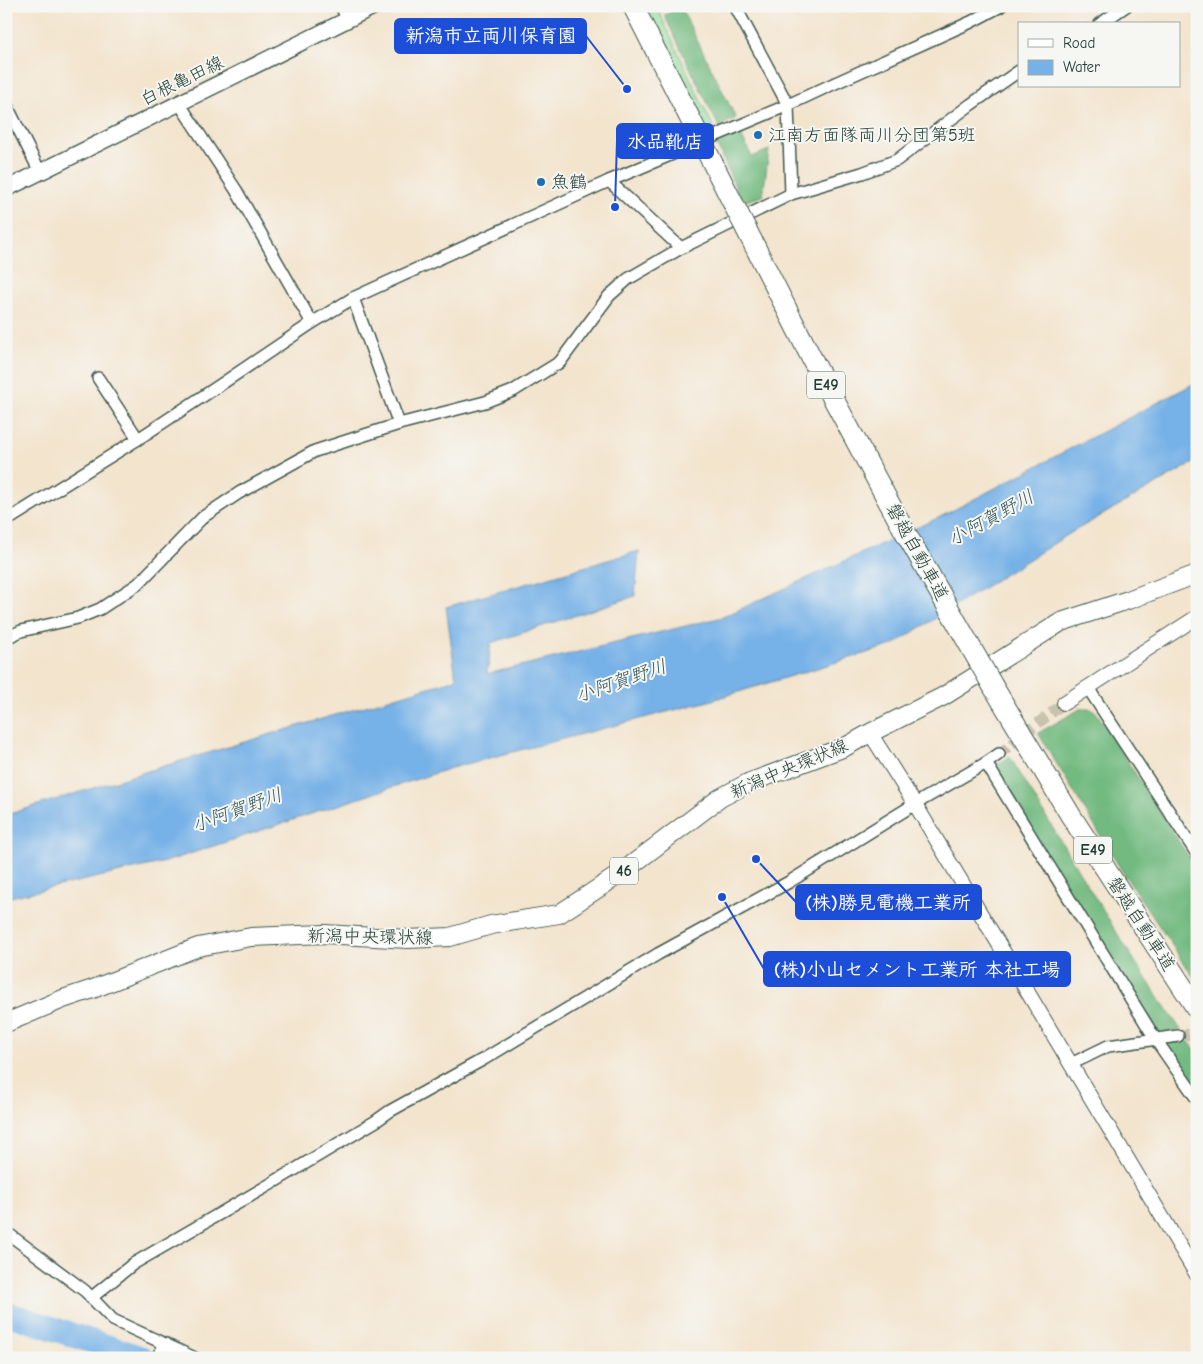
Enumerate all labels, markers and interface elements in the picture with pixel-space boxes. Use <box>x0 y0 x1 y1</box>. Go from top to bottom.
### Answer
callout: 新潟市立両川保育園 <box>395 19 586 53</box>
legend <box>1018 22 1180 88</box>
text: 新潟市立両川保育園 <box>405 25 577 47</box>
text: Road <box>1063 34 1095 52</box>
street label: 白根亀田線 <box>137 52 227 110</box>
text: Water <box>1063 58 1100 76</box>
callout: 水品靴店 <box>617 124 713 158</box>
place label: 江南方面隊両川分団第5班 <box>768 125 976 146</box>
marker: 江南方面隊両川分団第5班 <box>752 129 764 141</box>
text: 水品靴店 <box>627 131 703 153</box>
place label: 魚鶴 <box>551 172 587 193</box>
marker: 魚鶴 <box>535 176 547 188</box>
road number: E49 <box>807 372 845 398</box>
water label: 小阿賀野川 <box>944 485 1038 551</box>
street label: 磐越自動車道 <box>882 500 952 604</box>
water label: 小阿賀野川 <box>572 655 670 707</box>
street label: 新潟中央環状線 <box>727 735 851 803</box>
water label: 小阿賀野川 <box>189 783 285 837</box>
road number: E49 <box>1074 836 1112 864</box>
road number: 46 <box>610 858 638 884</box>
street label: 磐越自動車道 <box>1103 873 1179 975</box>
callout: (株)勝見電機工業所 <box>796 885 981 919</box>
text: (株)勝見電機工業所 <box>805 892 971 914</box>
street label: 新潟中央環状線 <box>307 925 433 949</box>
callout: (株)小山セメント工業所 本社工場 <box>764 952 1070 986</box>
text: (株)小山セメント工業所 本社工場 <box>774 959 1060 981</box>

